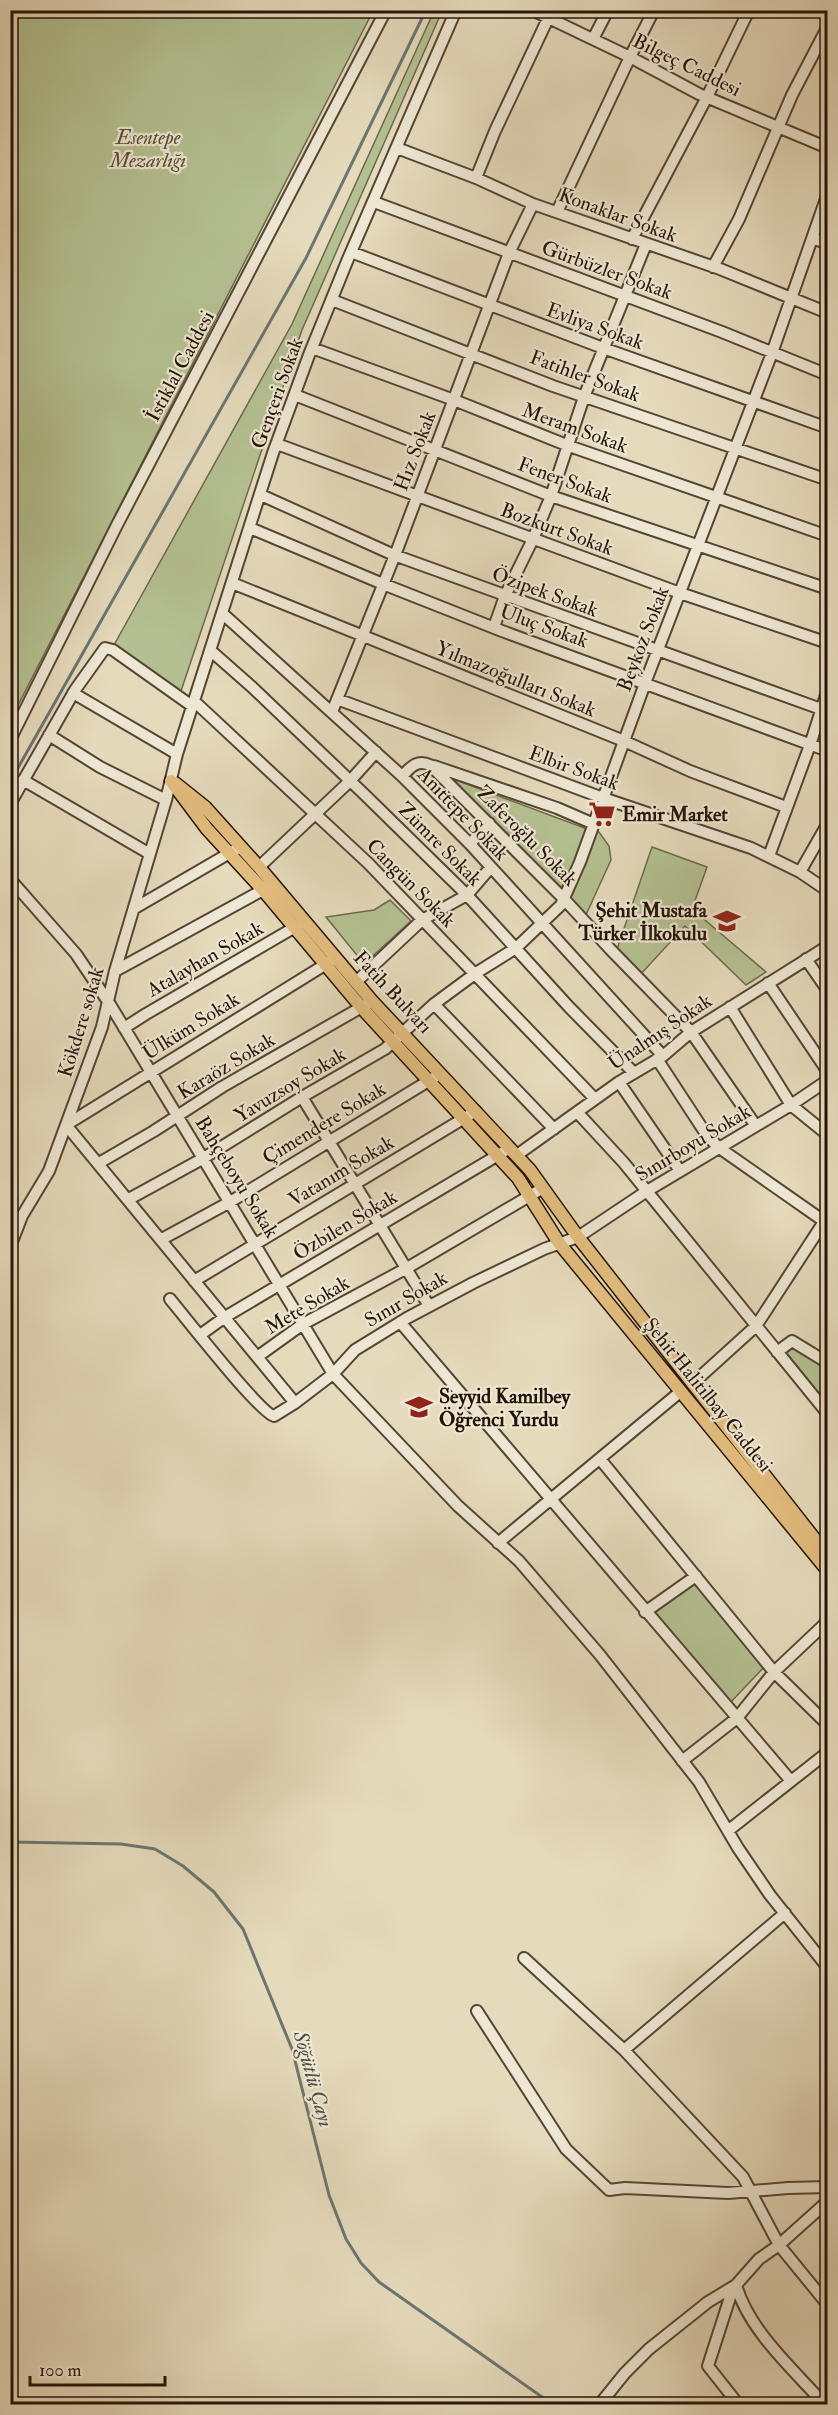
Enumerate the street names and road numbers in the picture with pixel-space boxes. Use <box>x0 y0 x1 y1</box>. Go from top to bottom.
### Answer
street label: Bilgeç Caddesi <box>629 28 745 102</box>
street label: Konaklar Sokak <box>555 182 681 248</box>
street label: Gürbüzler Sokak <box>538 235 676 305</box>
street label: Evliya Sokak <box>543 297 648 355</box>
street label: İstiklal Caddesi <box>140 306 220 426</box>
street label: Gençeri Sokak <box>245 334 309 452</box>
street label: Fatihler Sokak <box>526 345 644 408</box>
street label: Meram Sokak <box>519 397 632 459</box>
street label: Hız Sokak <box>388 407 442 494</box>
street label: Fener Sokak <box>514 451 616 509</box>
street label: Bozkurt Sokak <box>497 497 617 561</box>
street label: Özipek Sokak <box>488 561 602 624</box>
street label: Beykoz Sokak <box>611 582 675 695</box>
street label: Uluç Sokak <box>496 598 592 654</box>
street label: Yılmazoğulları Sokak <box>432 635 600 723</box>
street label: Elbir Sokak <box>526 740 623 796</box>
street label: Anıttepe Sokak <box>411 761 514 867</box>
street label: Zaferoğlu Sokak <box>471 780 583 892</box>
street label: Zümre Sokak <box>393 797 488 892</box>
street label: Cangün Sokak <box>361 833 461 933</box>
street label: Atalayhan Sokak <box>141 915 268 1003</box>
street label: Fatih Bulvarı <box>348 945 438 1039</box>
street label: Kökdere sokak <box>52 963 110 1080</box>
street label: Ülküm Sokak <box>138 986 244 1066</box>
street label: Ünalmış Sokak <box>603 988 717 1076</box>
street label: Karaöz Sokak <box>173 1027 280 1105</box>
street label: Yavuzsoy Sokak <box>230 1042 351 1128</box>
street label: Çimendere Sokak <box>258 1076 391 1170</box>
street label: Sınırboyu Sokak <box>631 1099 756 1187</box>
street label: Bahçeboyu Sokak <box>190 1112 285 1243</box>
street label: Vatanım Sokak <box>284 1130 399 1212</box>
street label: Özbilen Sokak <box>288 1184 402 1266</box>
street label: Sınır Sokak <box>360 1265 452 1333</box>
street label: Mete Sokak <box>260 1270 354 1340</box>
street label: Şehit Halitilbay Caddesi <box>638 1313 778 1477</box>

